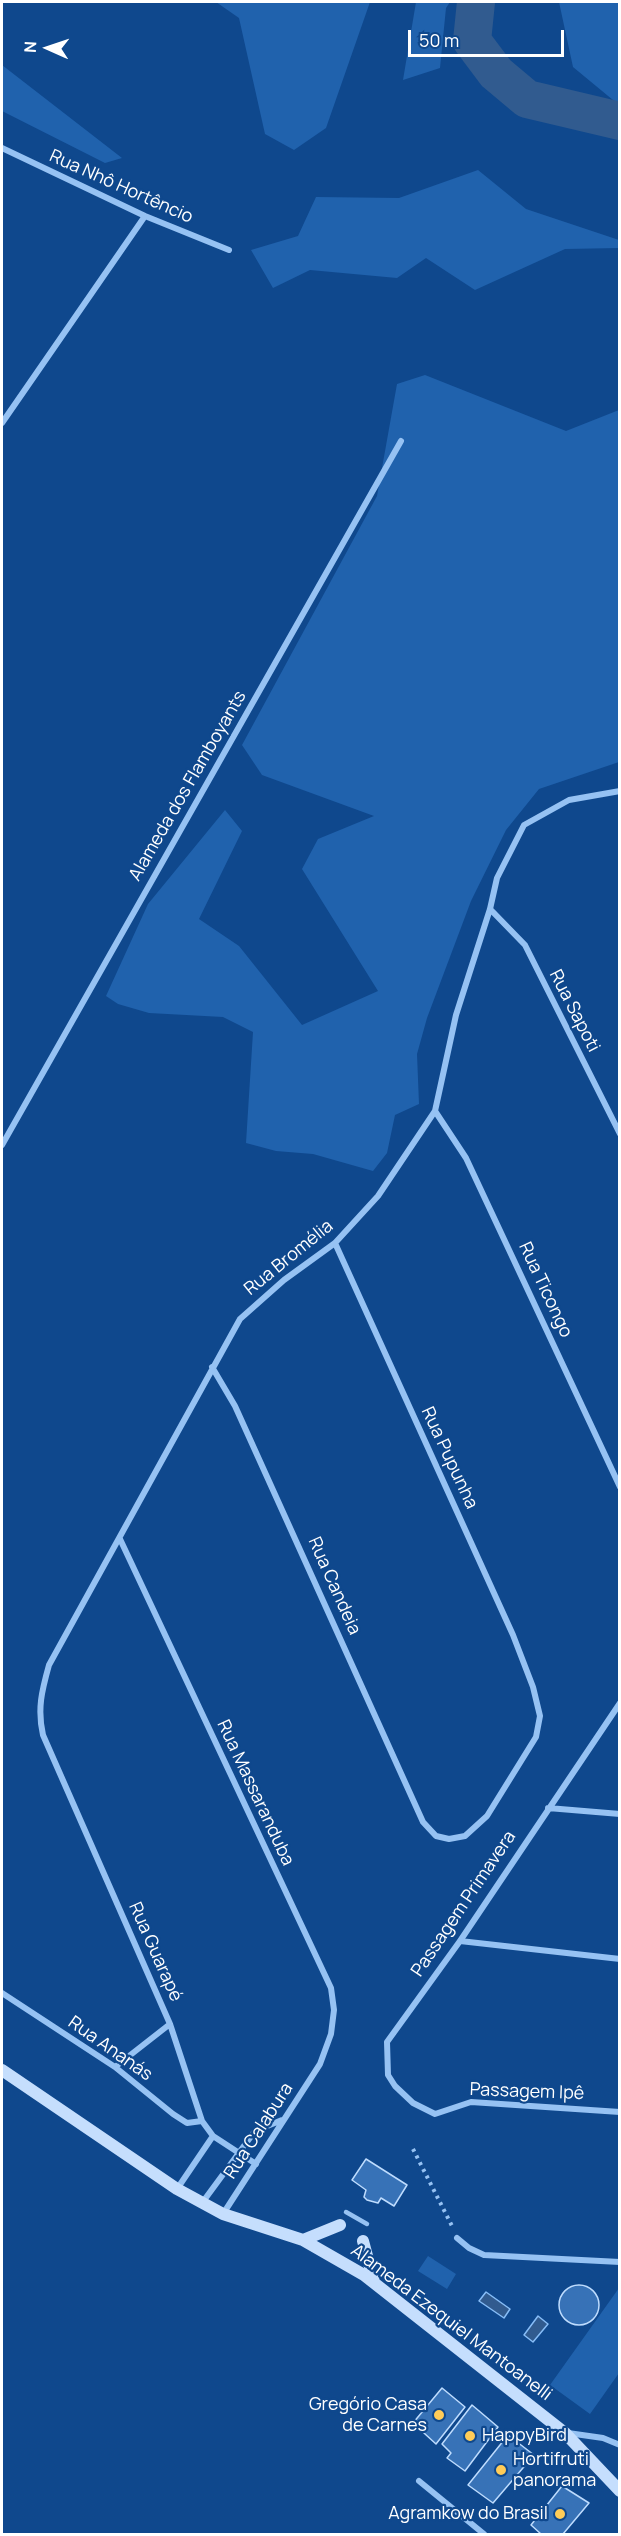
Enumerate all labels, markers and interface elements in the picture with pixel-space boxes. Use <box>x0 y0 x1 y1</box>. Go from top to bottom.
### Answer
north arrow <box>18 18 78 78</box>
scale bar <box>411 18 567 56</box>
text: 50 m <box>419 28 459 52</box>
text: N <box>19 41 41 53</box>
street label: Rua Nhô Hortêncio <box>46 146 196 228</box>
street label: Alameda dos Flamboyants <box>125 687 251 885</box>
street label: Rua Sapoti <box>544 966 604 1056</box>
street label: Rua Bromélia <box>240 1216 338 1300</box>
street label: Rua Ticongo <box>513 1239 577 1341</box>
street label: Rua Pupunha <box>416 1404 482 1512</box>
street label: Rua Candeia <box>303 1534 365 1638</box>
street label: Rua Massaranduba <box>212 1717 298 1869</box>
street label: Passagem Primavera <box>407 1827 521 1981</box>
street label: Rua Guarapé <box>124 1899 186 2005</box>
street label: Rua Ananás <box>64 2012 156 2086</box>
street label: Rua Calabura <box>220 2079 298 2183</box>
street label: Passagem Ipê <box>469 2079 585 2105</box>
street label: Alameda Ezequiel Mantoanelli <box>346 2240 556 2406</box>
place label: Gregório Casa de Carnes <box>309 2394 427 2436</box>
marker: Gregório Casa de Carnes <box>432 2408 446 2422</box>
place label: HappyBird <box>482 2425 567 2447</box>
marker: HappyBird <box>463 2429 477 2443</box>
place label: Hortifruti panorama <box>513 2449 596 2492</box>
marker: Hortifruti panorama <box>494 2463 508 2477</box>
place label: Agramkow do Brasil <box>388 2503 548 2525</box>
marker: Agramkow do Brasil <box>553 2507 567 2521</box>

